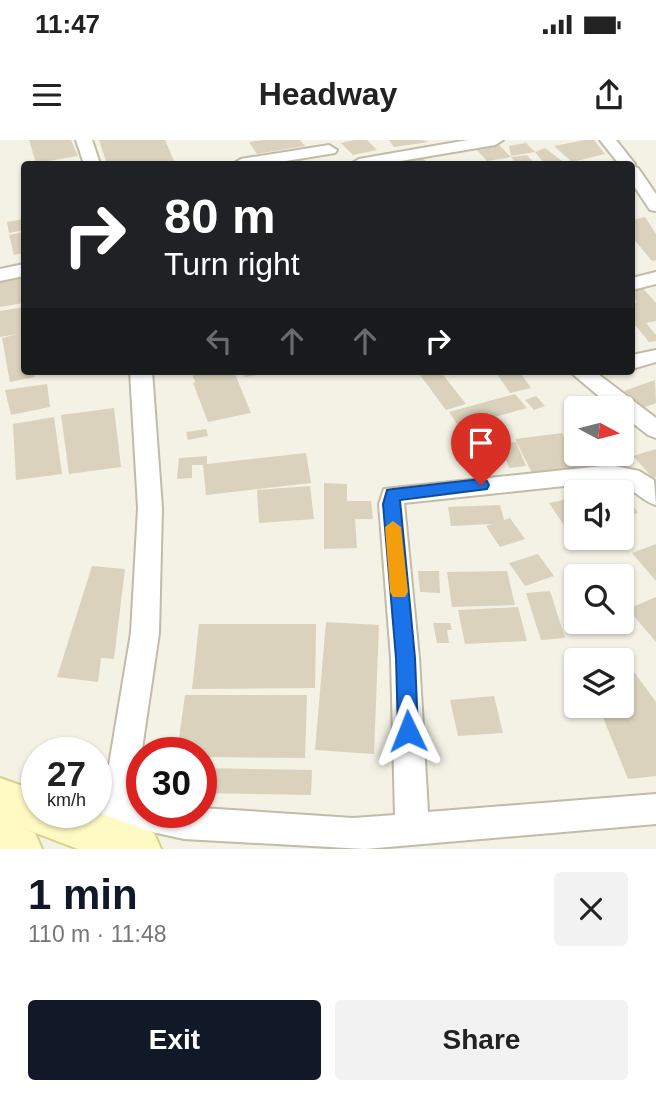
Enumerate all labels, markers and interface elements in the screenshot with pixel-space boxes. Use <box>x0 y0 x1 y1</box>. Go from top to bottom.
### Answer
text: 11:47 <box>35 9 100 39</box>
icon: menu <box>28 76 66 114</box>
text: Headway <box>259 76 397 112</box>
icon: share <box>590 76 628 114</box>
icon: right <box>49 189 140 280</box>
text: 80 m <box>164 189 276 243</box>
text: Turn right <box>164 246 300 282</box>
icon: left <box>200 322 238 360</box>
icon: ahead <box>273 322 311 360</box>
icon: ahead <box>346 322 384 360</box>
icon: right <box>419 322 457 360</box>
north arrow <box>564 396 634 466</box>
map controls <box>564 396 634 718</box>
pin <box>451 413 511 485</box>
icon: arrive <box>462 424 500 462</box>
button: sound <box>564 480 634 550</box>
button: search <box>564 564 634 634</box>
button: layers <box>564 648 634 718</box>
position arrow <box>371 694 445 768</box>
speed limit sign: 30 <box>126 737 217 828</box>
text: 27 <box>47 754 86 793</box>
text: km/h <box>47 790 86 810</box>
text: 1 min <box>28 871 138 918</box>
button: close <box>554 872 628 946</box>
text: 110 m · 11:48 <box>28 921 167 947</box>
button: Exit <box>28 1000 321 1080</box>
button: Share <box>335 1000 628 1080</box>

